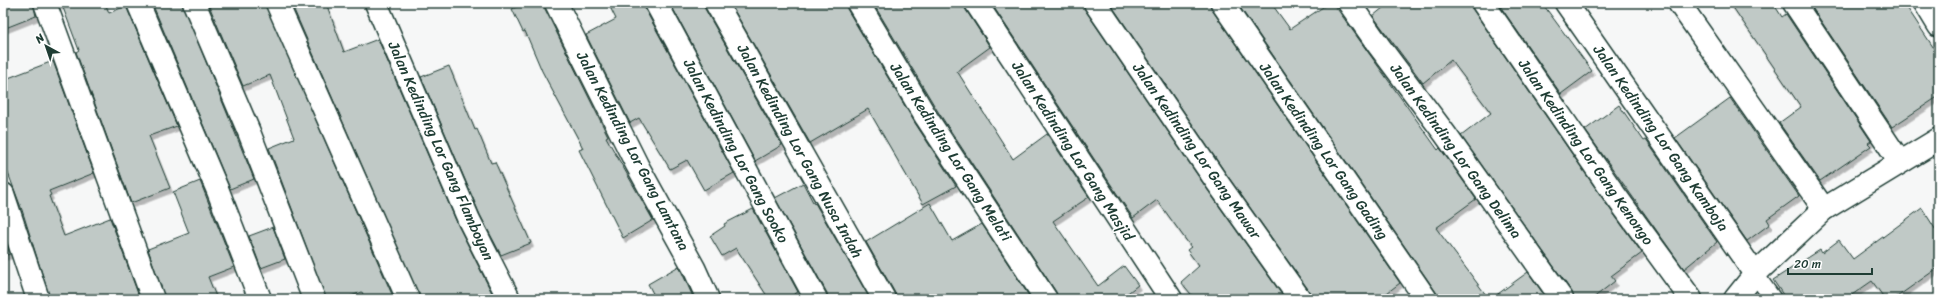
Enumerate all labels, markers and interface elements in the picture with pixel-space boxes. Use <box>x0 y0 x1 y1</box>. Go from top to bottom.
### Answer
north arrow <box>26 26 66 66</box>
text: N <box>30 29 49 49</box>
street label: Jalan Kedinding Lor Gang Flamboyan <box>380 36 501 265</box>
street label: Jalan Kedinding Lor Gang Nusa Indah <box>730 38 870 263</box>
street label: Jalan Kedinding Lor Gang Kamboja <box>1586 38 1736 237</box>
street label: Jalan Kedinding Lor Gang Lamtana <box>569 46 697 256</box>
street label: Jalan Kedinding Lor Gang Kenongo <box>1511 52 1661 251</box>
street label: Jalan Kedinding Lor Gang Sooko <box>676 53 796 248</box>
street label: Jalan Kedinding Lor Gang Masjid <box>1004 55 1142 247</box>
street label: Jalan Kedinding Lor Gang Melati <box>883 56 1019 248</box>
street label: Jalan Kedinding Lor Gang Mawar <box>1125 56 1269 246</box>
street label: Jalan Kedinding Lor Gang Gading <box>1252 56 1396 246</box>
street label: Jalan Kedinding Lor Gang Delima <box>1383 57 1529 245</box>
scale bar <box>1788 250 1872 276</box>
text: 20 m <box>1794 253 1821 275</box>

